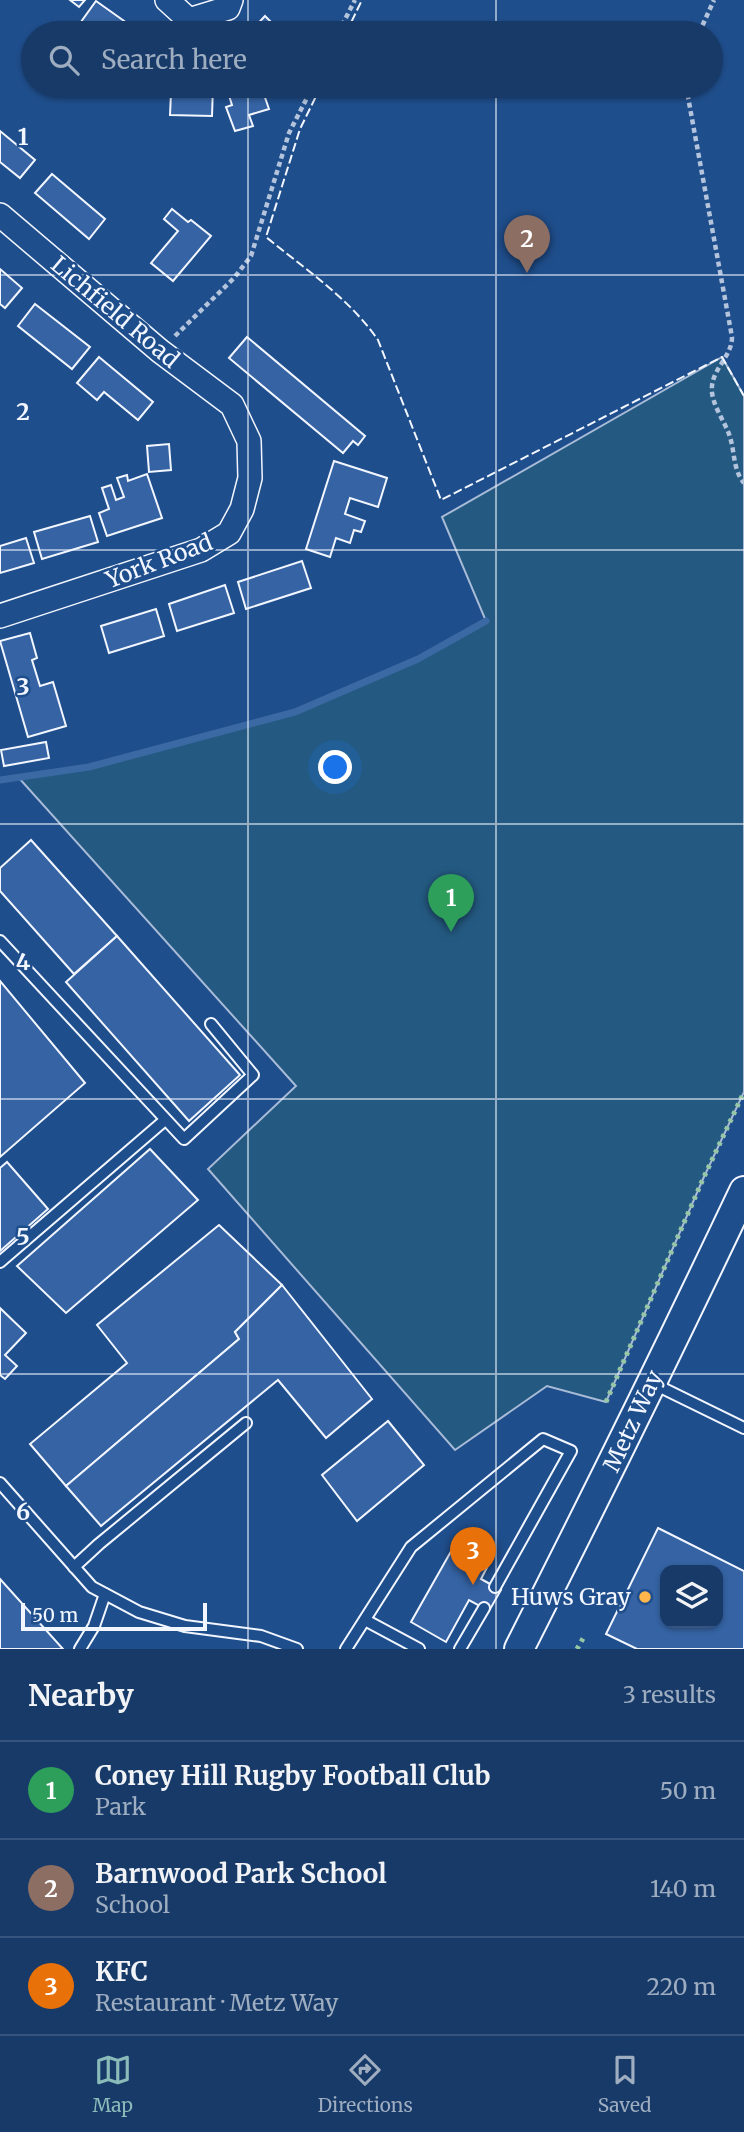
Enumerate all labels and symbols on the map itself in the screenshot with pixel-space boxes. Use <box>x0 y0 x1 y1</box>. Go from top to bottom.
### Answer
text: 1 <box>18 122 29 151</box>
pin: 2 <box>504 215 550 273</box>
street label: Lichfield Road <box>45 250 185 374</box>
text: 2 <box>16 397 30 426</box>
street label: York Road <box>100 527 216 594</box>
text: 3 <box>16 672 30 701</box>
your location <box>318 750 352 784</box>
pin: 1 <box>428 874 474 932</box>
text: 4 <box>16 947 31 976</box>
text: 5 <box>16 1222 30 1251</box>
street label: Metz Way <box>596 1365 669 1476</box>
text: 6 <box>16 1497 30 1526</box>
pin: 3 <box>450 1527 496 1585</box>
place label: Huws Gray <box>511 1582 632 1611</box>
marker: Huws Gray <box>637 1589 653 1605</box>
scale bar <box>21 1600 206 1632</box>

